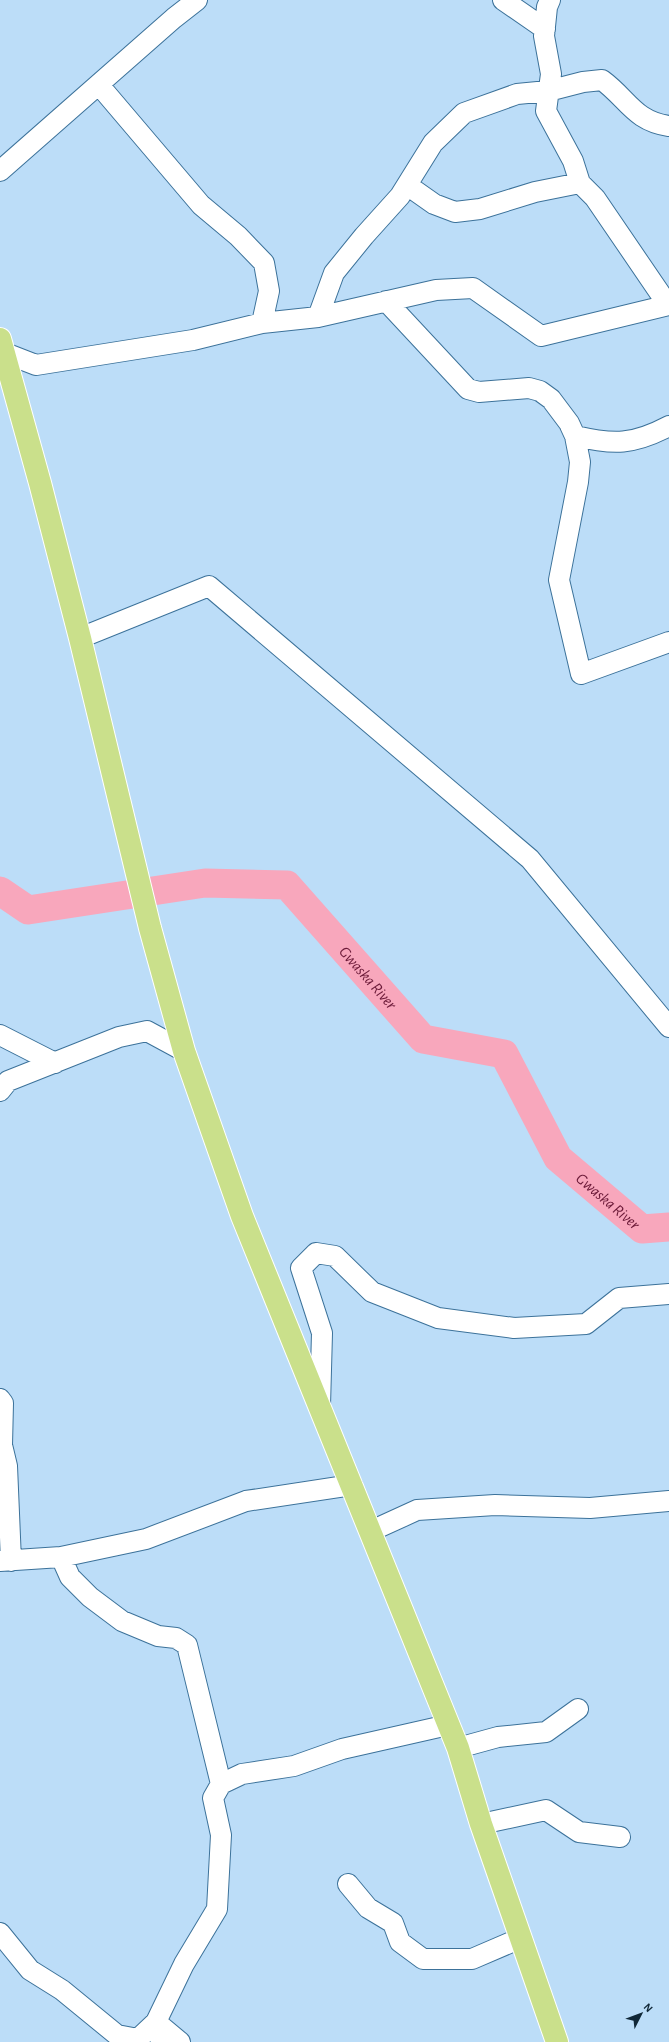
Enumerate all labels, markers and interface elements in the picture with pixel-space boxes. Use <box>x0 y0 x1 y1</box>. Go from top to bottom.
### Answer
water label: Gwaska River <box>336 943 400 1013</box>
water label: Gwaska River <box>573 1170 643 1233</box>
north arrow <box>621 1994 661 2034</box>
text: N <box>641 2001 655 2014</box>

